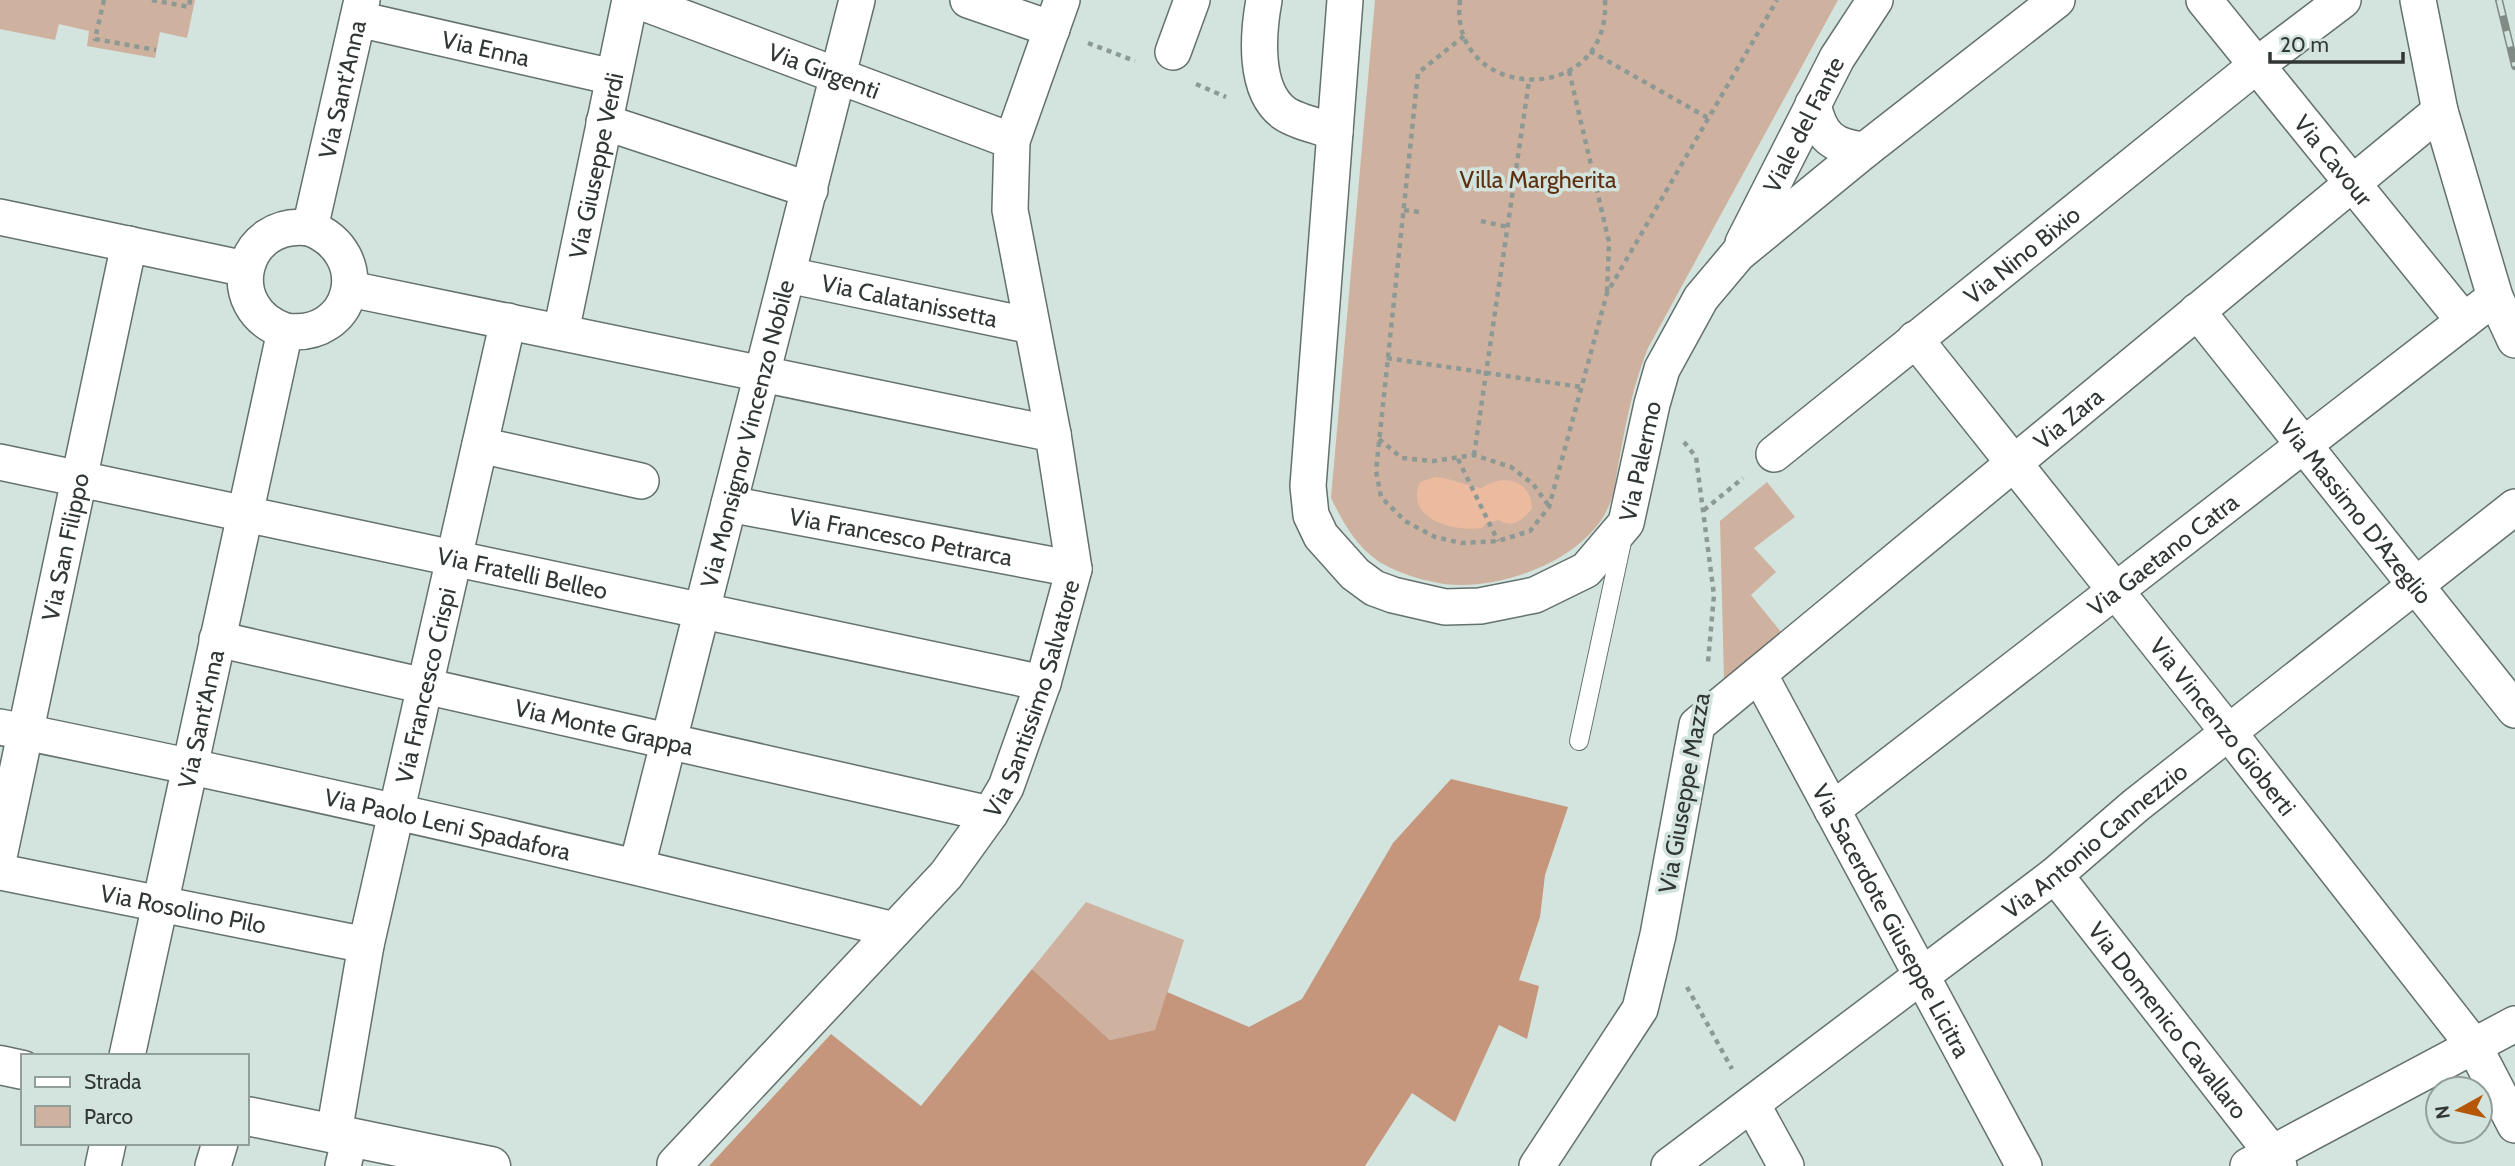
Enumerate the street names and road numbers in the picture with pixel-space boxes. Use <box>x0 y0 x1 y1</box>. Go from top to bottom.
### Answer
street label: Via Sant'Anna <box>312 17 372 161</box>
street label: Via Enna <box>439 24 533 72</box>
street label: Via Girgenti <box>764 36 884 105</box>
street label: Viale del Fante <box>1757 52 1850 197</box>
street label: Via Giuseppe Verdi <box>562 70 629 261</box>
street label: Via Cavour <box>2288 109 2379 212</box>
street label: Via Nino Bixio <box>1958 199 2085 310</box>
street label: Via Calatanissetta <box>819 268 1000 333</box>
street label: Via Monsignor Vincenzo Nobile <box>694 277 800 591</box>
street label: Via Zara <box>2028 381 2109 455</box>
street label: Via Palermo <box>1612 398 1667 524</box>
street label: Via Massimo D'Azeglio <box>2274 413 2439 609</box>
street label: Via San Filippo <box>35 470 95 623</box>
street label: Via Gaetano Catra <box>2082 487 2244 622</box>
street label: Via Francesco Petrarca <box>787 501 1015 572</box>
street label: Via Fratelli Belleo <box>435 541 610 605</box>
street label: Via Santissimo Salvatore <box>977 577 1085 822</box>
street label: Via Francesco Crispi <box>389 585 461 786</box>
street label: Via Vincenzo Gioberti <box>2144 632 2302 821</box>
street label: Via Sant'Anna <box>171 647 230 791</box>
street label: Via Giuseppe Mazza <box>1652 690 1716 895</box>
street label: Via Monte Grappa <box>512 692 697 761</box>
street label: Via Antonio Cannezzio <box>1996 756 2193 924</box>
street label: Via Sacerdote Giuseppe Licitra <box>1806 779 1977 1063</box>
street label: Via Paolo Leni Spadafora <box>322 782 574 866</box>
street label: Via Rosolino Pilo <box>98 878 269 939</box>
street label: Via Domenico Cavallaro <box>2082 916 2254 1124</box>

